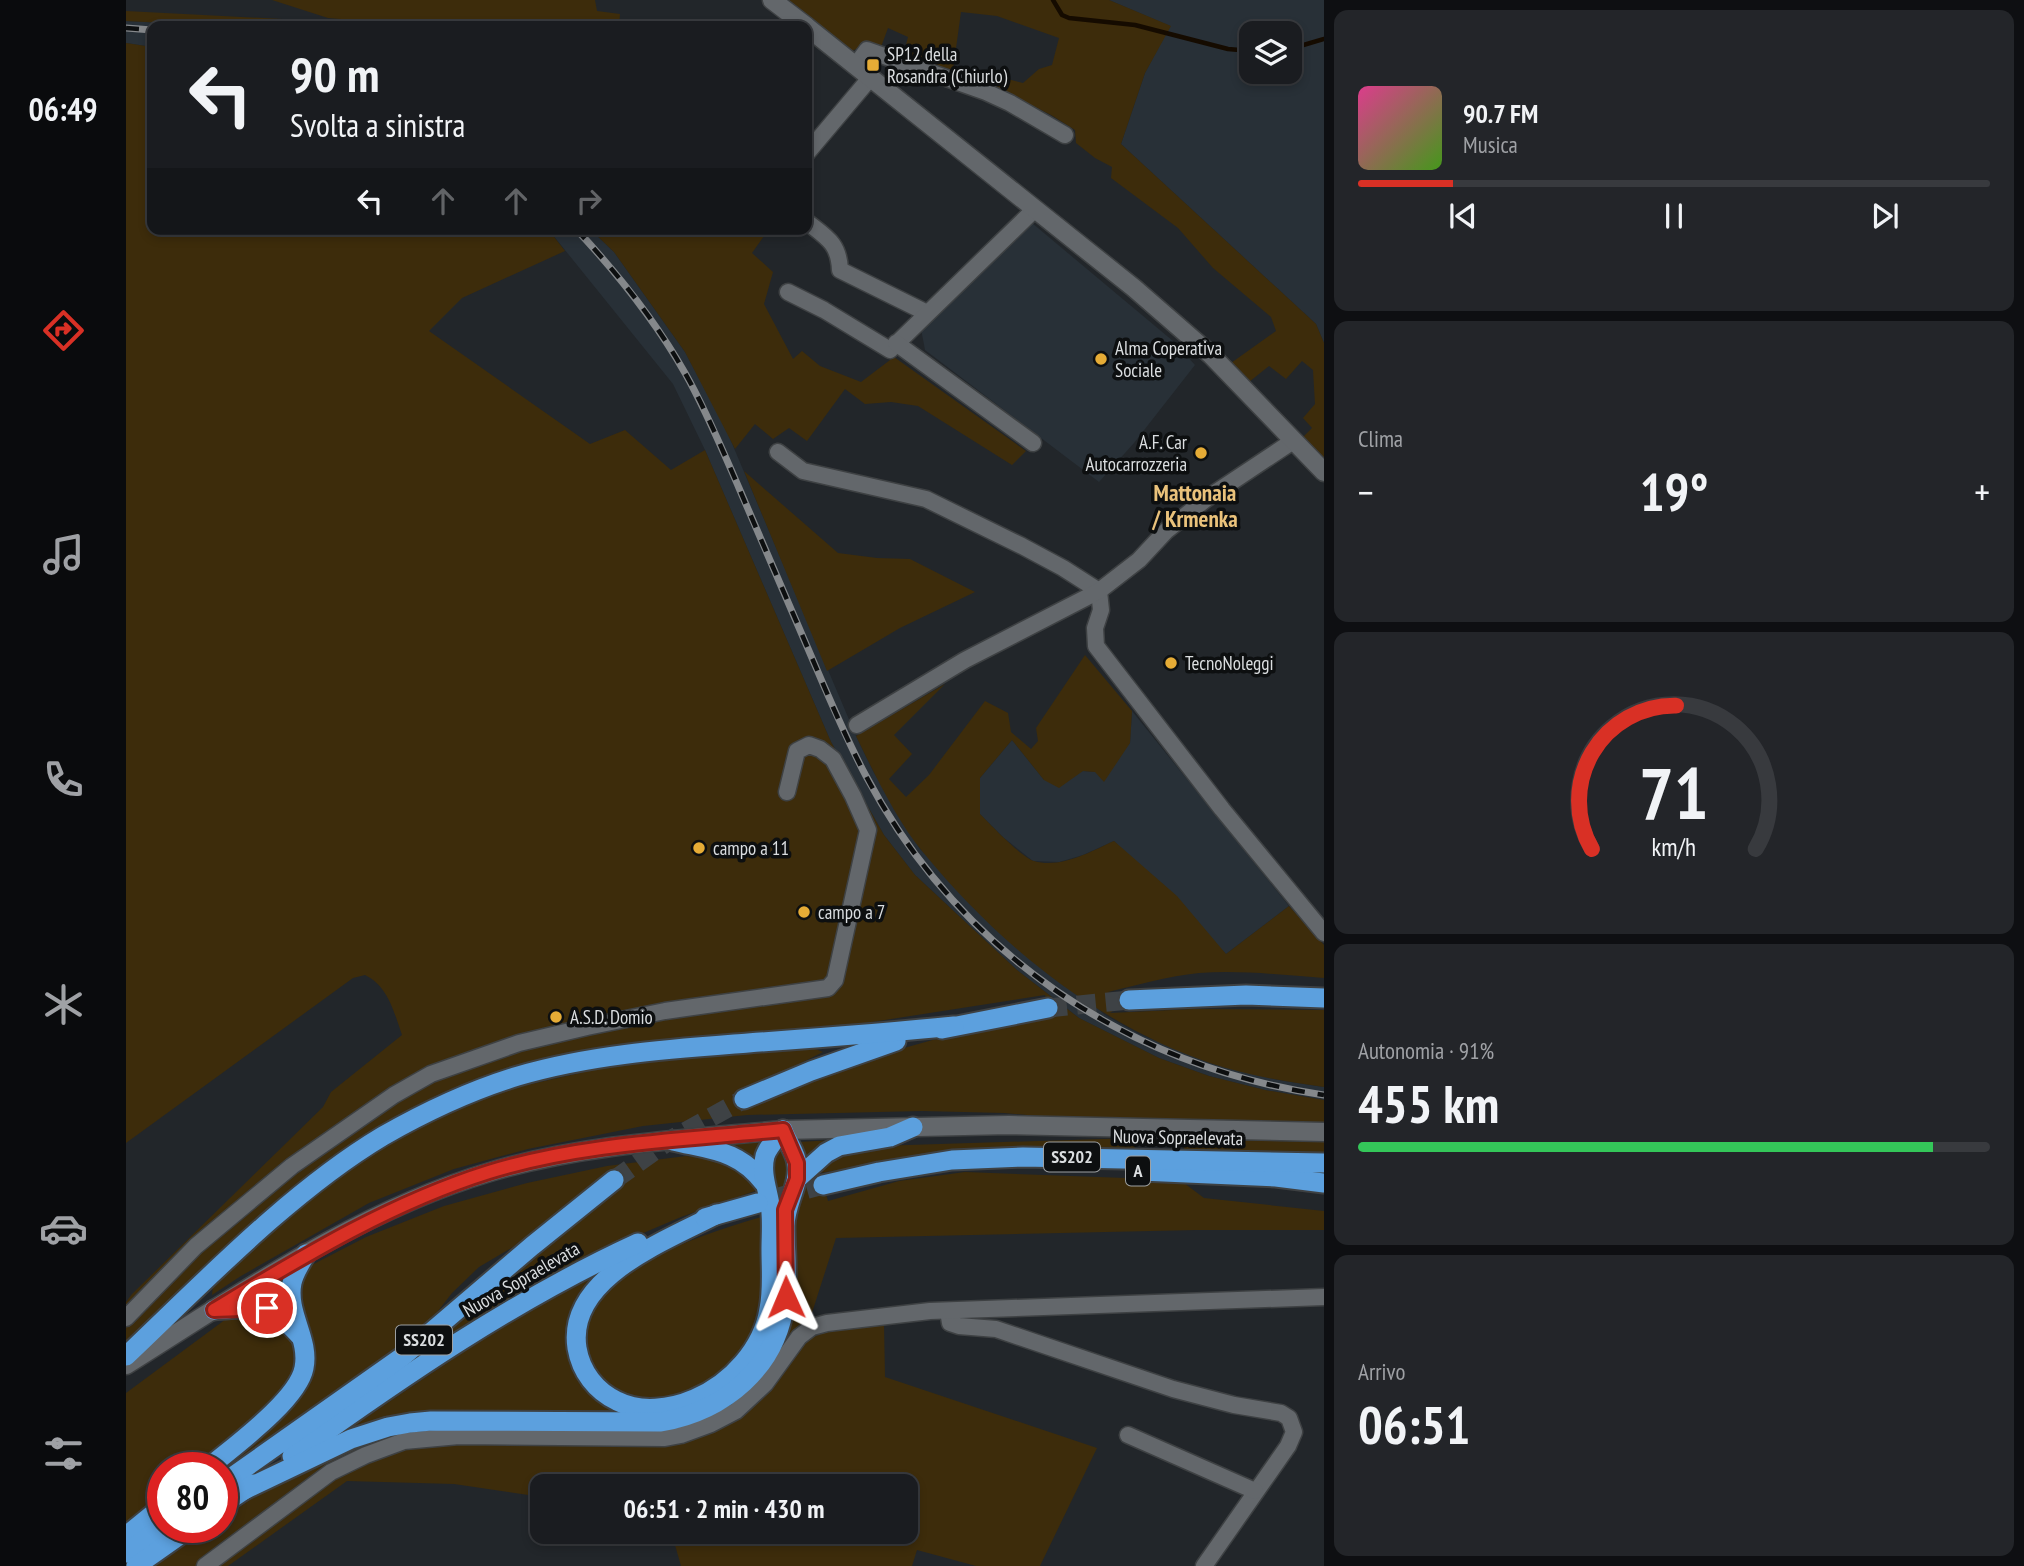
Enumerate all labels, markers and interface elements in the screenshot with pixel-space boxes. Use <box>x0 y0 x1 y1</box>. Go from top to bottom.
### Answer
map controls <box>1239 21 1302 84</box>
button: layers <box>1239 21 1302 84</box>
text: 90 m <box>290 42 379 106</box>
place label: SP12 della Rosandra (Chiurlo) <box>887 42 1008 88</box>
icon: left <box>175 49 266 140</box>
marker: SP12 della Rosandra (Chiurlo) <box>865 57 881 73</box>
text: 06:49 <box>28 88 98 130</box>
text: 90.7 FM <box>1463 97 1538 130</box>
text: Svolta a sinistra <box>290 104 465 146</box>
text: Musica <box>1463 130 1518 159</box>
icon: left <box>351 182 389 220</box>
icon: ahead <box>424 182 462 220</box>
icon: ahead <box>497 182 535 220</box>
icon: right <box>570 182 608 220</box>
icon: previous <box>1444 197 1482 235</box>
icon: pause <box>1655 197 1693 235</box>
icon: next <box>1866 197 1904 235</box>
icon: directions <box>39 306 88 355</box>
place label: Alma Coperativa Sociale <box>1115 336 1222 382</box>
marker: Alma Coperativa Sociale <box>1093 351 1109 367</box>
text: Clima <box>1358 424 1403 453</box>
place label: A.F. Car Autocarrozzeria <box>1086 430 1188 476</box>
marker: A.F. Car Autocarrozzeria <box>1193 445 1209 461</box>
text: 19° <box>1640 458 1708 525</box>
text: − <box>1358 467 1374 516</box>
text: + <box>1974 467 1990 516</box>
district label: Mattonaia / Krmenka <box>1151 478 1238 533</box>
icon: music <box>39 530 88 579</box>
place label: TecnoNoleggi <box>1185 651 1274 675</box>
marker: TecnoNoleggi <box>1163 655 1179 671</box>
text: 71 <box>1639 745 1709 839</box>
icon: phone <box>39 755 88 804</box>
text: km/h <box>1652 831 1696 863</box>
place label: campo a 11 <box>713 836 789 860</box>
marker: campo a 11 <box>691 840 707 856</box>
place label: campo a 7 <box>818 900 885 924</box>
marker: campo a 7 <box>796 904 812 920</box>
icon: climate <box>39 980 88 1029</box>
place label: A.S.D. Domio <box>570 1005 653 1029</box>
marker: A.S.D. Domio <box>548 1009 564 1025</box>
text: Autonomia · 91% <box>1358 1036 1494 1065</box>
text: 455 km <box>1358 1070 1499 1137</box>
street label: Nuova Sopraelevata <box>1113 1124 1243 1150</box>
road number: SS202 <box>1044 1142 1100 1172</box>
road number: A <box>1126 1156 1150 1186</box>
icon: car <box>39 1204 88 1253</box>
street label: Nuova Sopraelevata <box>458 1236 584 1322</box>
position arrow <box>749 1260 823 1334</box>
pin <box>237 1278 297 1338</box>
icon: arrive <box>248 1289 286 1327</box>
road number: SS202 <box>396 1325 452 1354</box>
text: Arrivo <box>1358 1357 1405 1386</box>
text: 06:51 <box>1358 1391 1470 1458</box>
icon: filters <box>39 1429 88 1478</box>
speed limit sign: 80 <box>147 1452 238 1543</box>
text: 06:51 · 2 min · 430 m <box>624 1492 824 1525</box>

